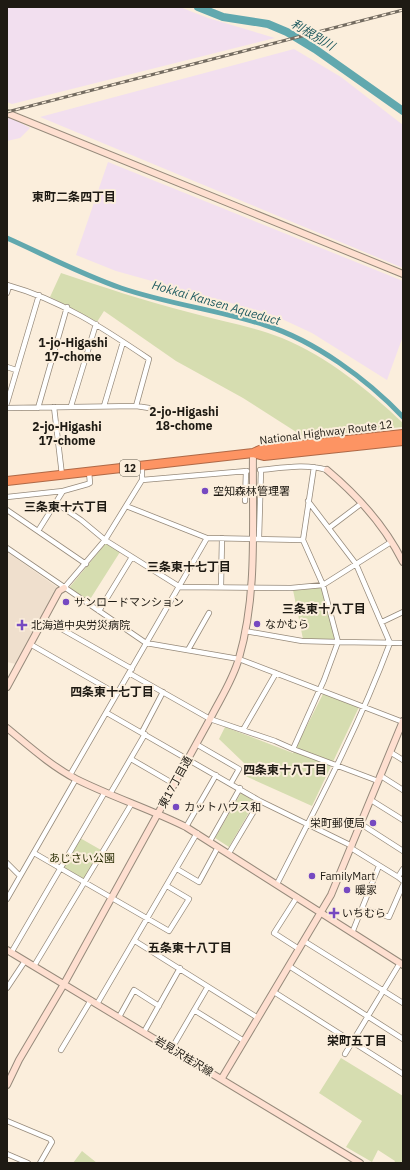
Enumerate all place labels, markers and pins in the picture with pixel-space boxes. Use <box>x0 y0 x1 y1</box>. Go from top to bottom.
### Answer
place label: 空知森林管理署 <box>213 484 290 498</box>
marker: 空知森林管理署 <box>200 486 210 496</box>
place label: サンロードマンション <box>74 595 184 609</box>
marker: サンロードマンション <box>61 597 71 607</box>
place label: なかむら <box>265 617 309 631</box>
place label: 北海道中央労災病院 <box>31 618 130 632</box>
marker: 北海道中央労災病院 <box>16 619 28 631</box>
marker: なかむら <box>252 619 262 629</box>
place label: カットハウス和 <box>184 800 261 814</box>
marker: カットハウス和 <box>171 802 181 812</box>
place label: 栄町郵便局 <box>310 816 365 830</box>
marker: 栄町郵便局 <box>368 818 378 828</box>
place label: FamilyMart <box>320 869 375 883</box>
marker: FamilyMart <box>307 871 317 881</box>
place label: 暖家 <box>355 883 377 897</box>
marker: 暖家 <box>342 885 352 895</box>
place label: いちむら <box>342 906 386 920</box>
marker: いちむら <box>329 908 339 918</box>

